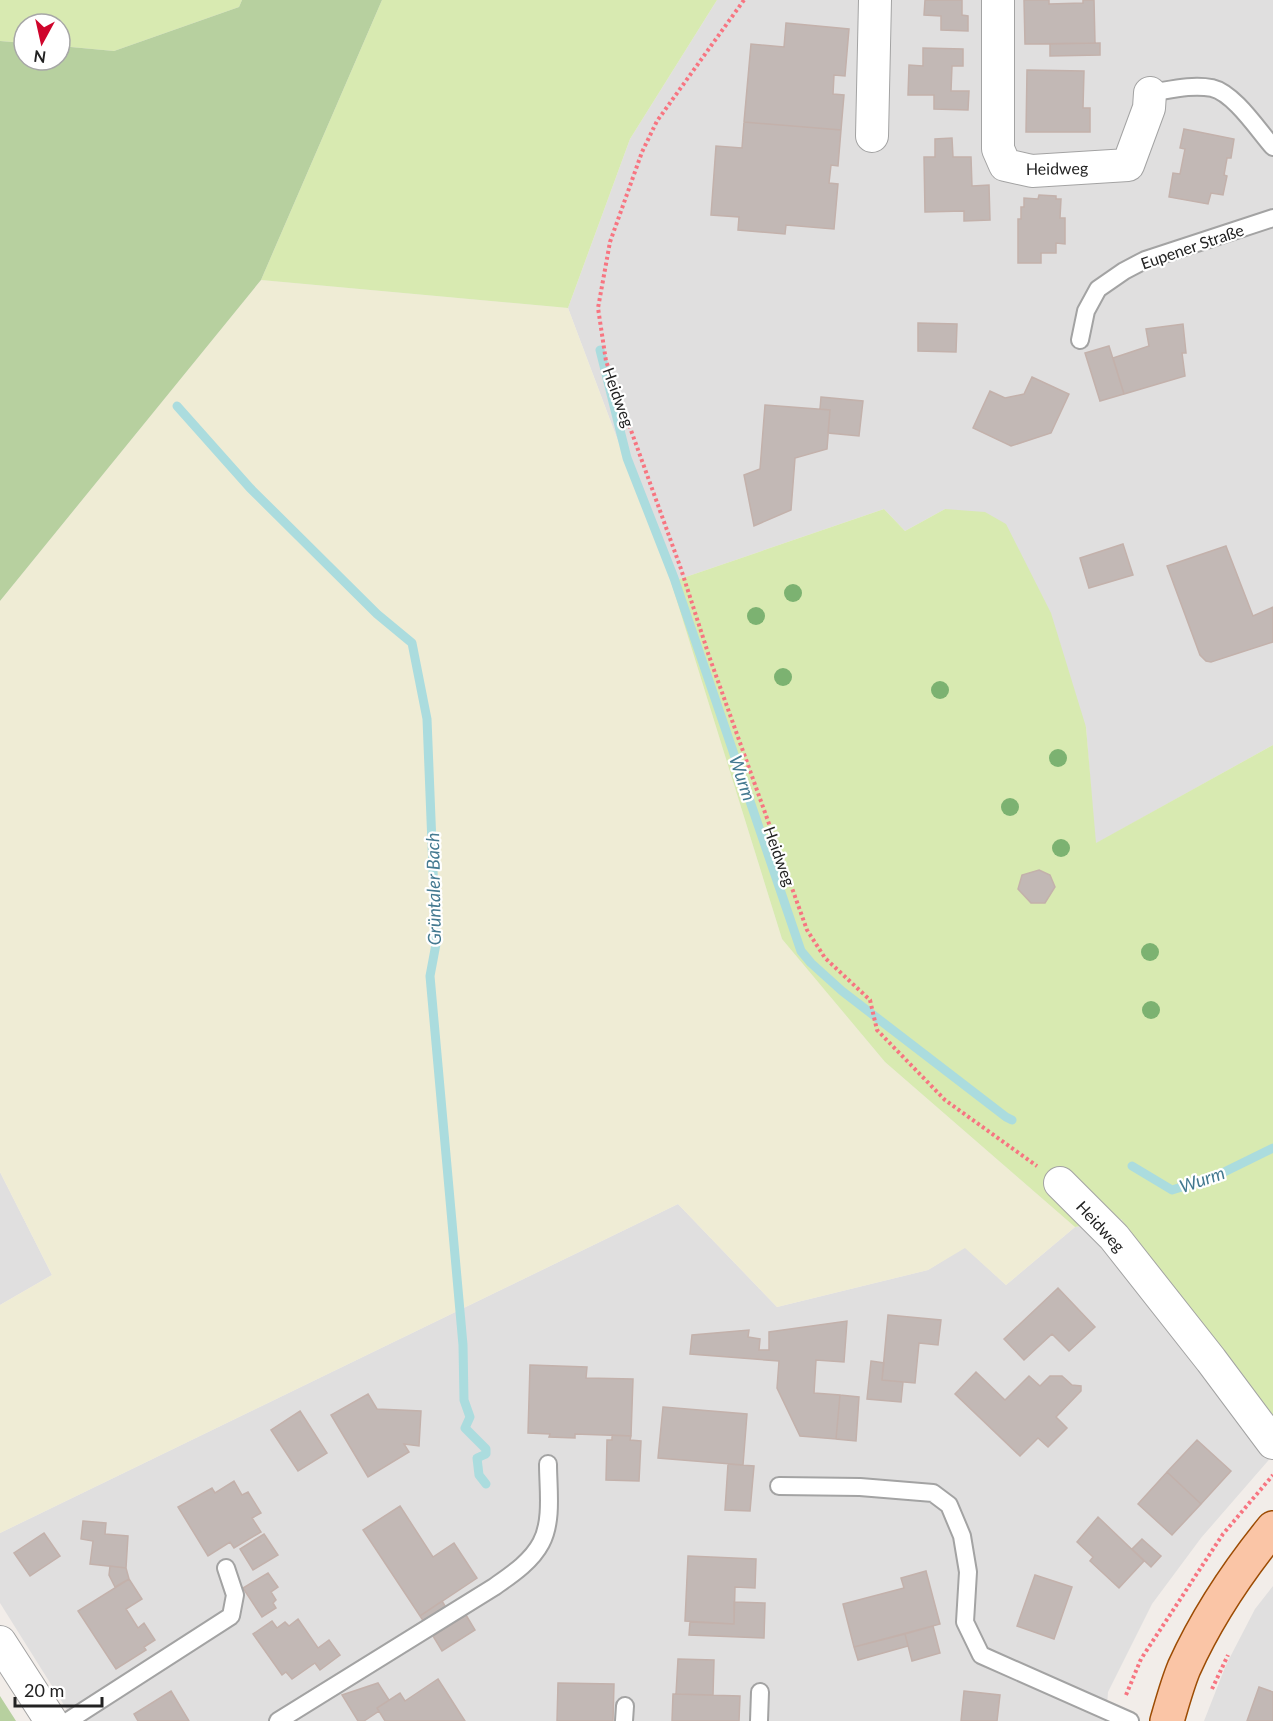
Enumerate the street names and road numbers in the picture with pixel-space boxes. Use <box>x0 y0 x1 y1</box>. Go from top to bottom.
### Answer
street label: Heidweg <box>1026 158 1088 178</box>
street label: Eupener Straße <box>1138 219 1246 273</box>
street label: Heidweg <box>599 364 639 430</box>
street label: Heidweg <box>760 823 800 889</box>
street label: Heidweg <box>1073 1197 1129 1255</box>

